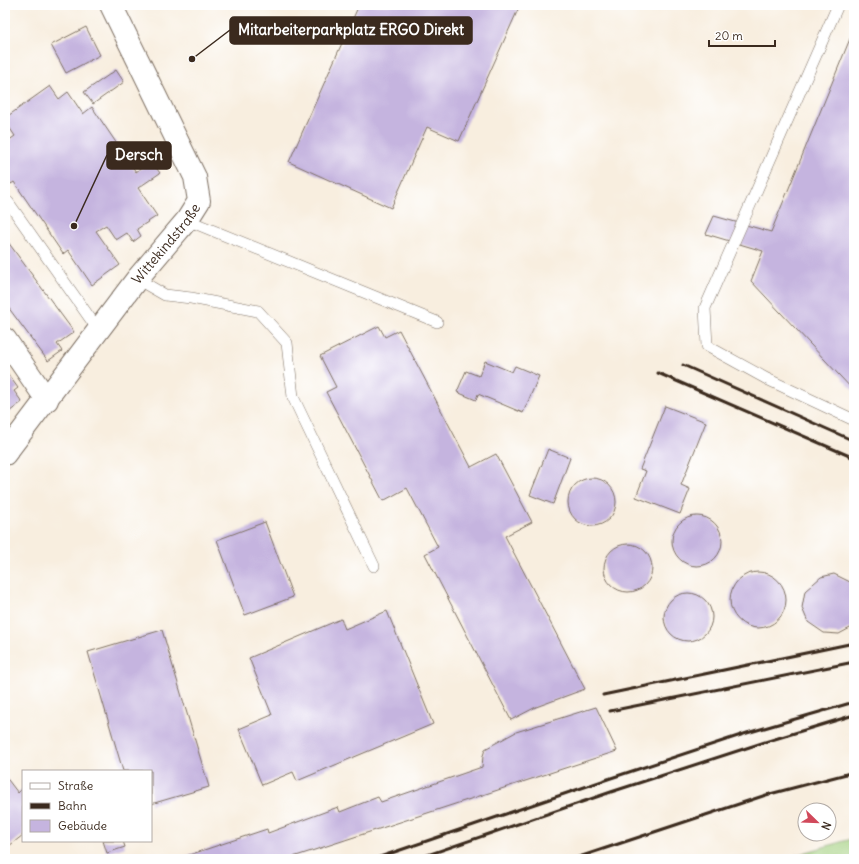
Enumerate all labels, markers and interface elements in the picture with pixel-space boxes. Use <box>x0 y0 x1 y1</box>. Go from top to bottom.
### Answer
callout: Mitarbeiterparkplatz ERGO Direkt <box>230 17 472 44</box>
text: Mitarbeiterparkplatz ERGO Direkt <box>238 20 465 40</box>
scale bar <box>709 22 775 48</box>
text: 20 m <box>715 28 743 43</box>
callout: Dersch <box>107 142 171 169</box>
text: Dersch <box>115 145 163 164</box>
street label: Wittekindstraße <box>128 200 204 288</box>
legend <box>22 770 152 842</box>
text: Straße <box>58 778 93 793</box>
text: Bahn <box>58 798 87 813</box>
north arrow <box>797 802 837 842</box>
text: Gebäude <box>58 818 107 833</box>
text: N <box>818 820 834 832</box>

